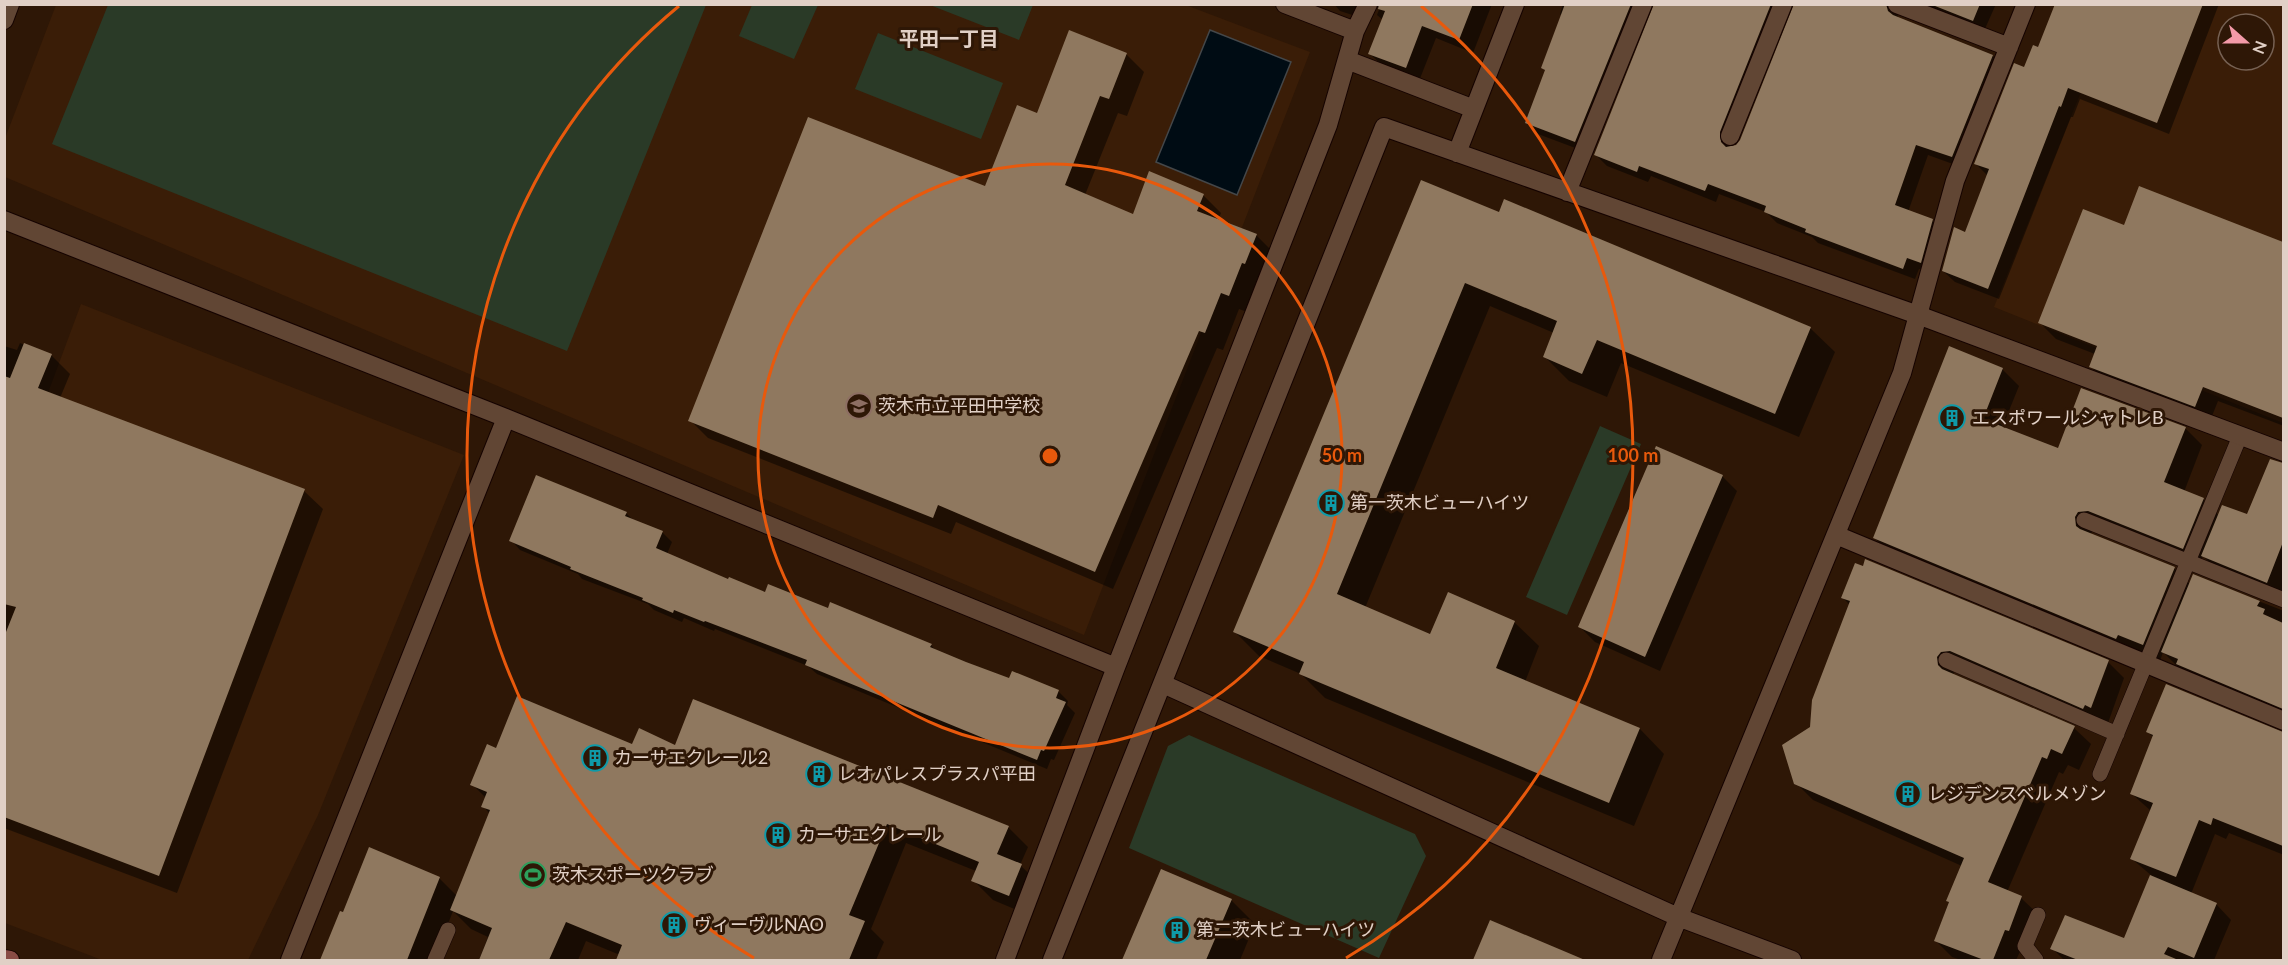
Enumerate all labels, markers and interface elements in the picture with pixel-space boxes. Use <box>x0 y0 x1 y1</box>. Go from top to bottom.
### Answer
north arrow <box>2216 12 2276 72</box>
district label: 平田一丁目 <box>899 26 999 50</box>
text: N <box>2249 38 2272 57</box>
school or university icon: 茨木市立平田中学校 <box>844 391 874 421</box>
place label: 茨木市立平田中学校 <box>878 394 1040 416</box>
building icon: エスポワールシャトレB <box>1937 403 1967 433</box>
place label: エスポワールシャトレB <box>1972 406 2164 428</box>
text: 50 m <box>1322 444 1362 466</box>
text: 100 m <box>1608 444 1658 466</box>
centre of rings <box>1040 446 1060 466</box>
building icon: 第一茨木ビューハイツ <box>1316 488 1346 518</box>
place label: 第一茨木ビューハイツ <box>1350 491 1529 513</box>
building icon: カーサエクレール2 <box>580 743 610 773</box>
place label: カーサエクレール2 <box>614 746 768 768</box>
building icon: レオパレスプラスパ平田 <box>804 759 834 789</box>
place label: レオパレスプラスパ平田 <box>838 762 1036 784</box>
building icon: レジデンスベルメゾン <box>1893 779 1923 809</box>
place label: レジデンスベルメゾン <box>1928 782 2106 804</box>
building icon: カーサエクレール <box>763 820 793 850</box>
place label: カーサエクレール <box>798 823 942 845</box>
sports icon: 茨木スポーツクラブ <box>518 860 548 890</box>
place label: 茨木スポーツクラブ <box>552 863 714 885</box>
building icon: ヴィーヴルNAO <box>659 910 689 940</box>
place label: ヴィーヴルNAO <box>694 913 824 935</box>
building icon: 第二茨木ビューハイツ <box>1162 915 1192 945</box>
place label: 第二茨木ビューハイツ <box>1196 918 1375 940</box>

